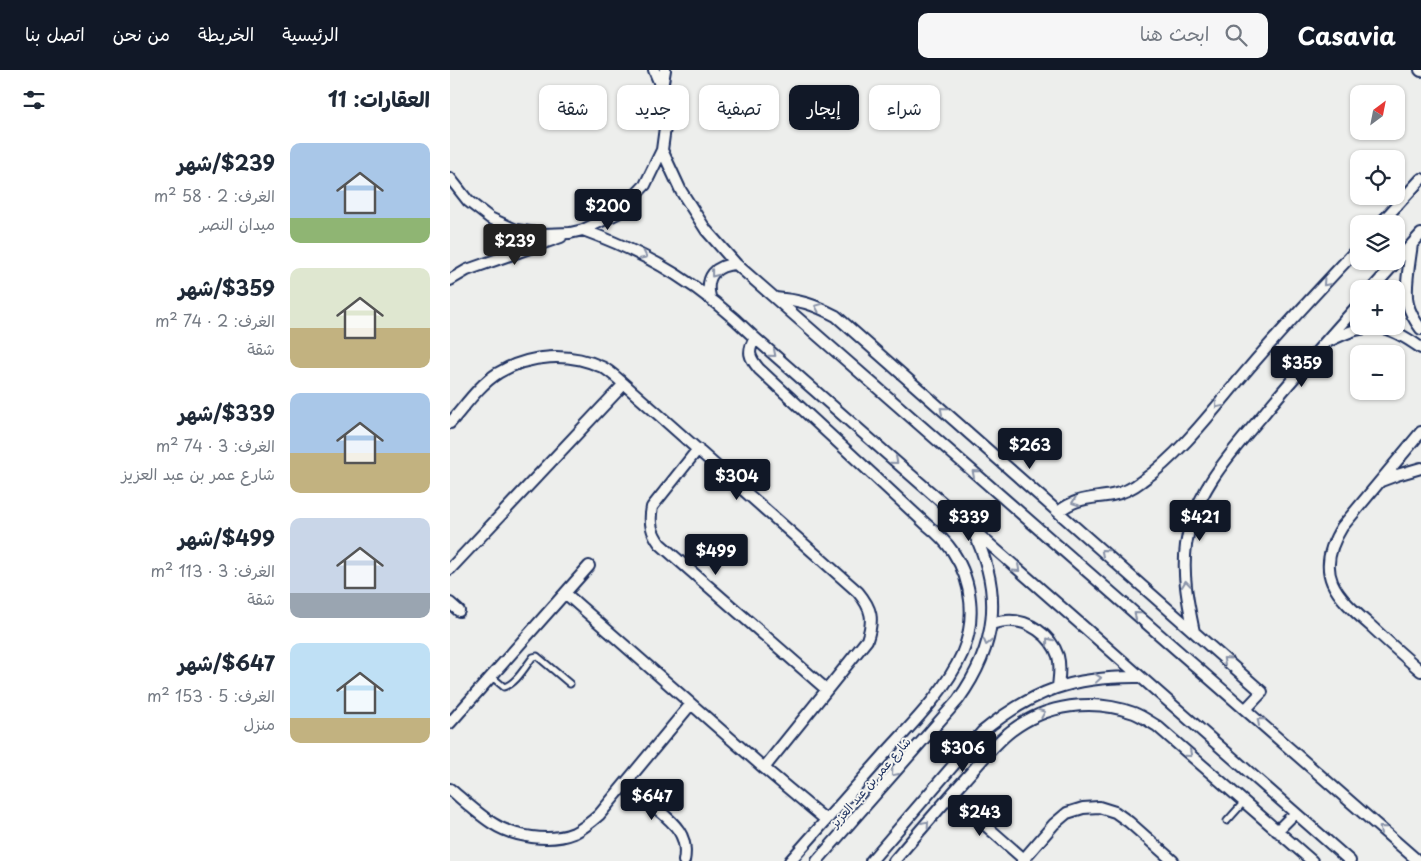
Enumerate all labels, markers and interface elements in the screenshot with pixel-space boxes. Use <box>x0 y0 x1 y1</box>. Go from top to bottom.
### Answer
search box <box>918 13 1268 58</box>
text: Casavia <box>1298 17 1396 53</box>
text: ابحث هنا <box>1140 19 1210 47</box>
text: اتصل بنا <box>25 20 85 47</box>
text: من نحن <box>113 20 170 47</box>
text: الخريطة <box>198 20 254 47</box>
text: الرئيسية <box>282 20 339 47</box>
icon: search <box>1222 21 1250 49</box>
text: العقارات: 11 <box>328 82 430 114</box>
chip: شقة <box>539 85 607 130</box>
chip: جديد <box>617 85 689 130</box>
chip: تصفية <box>699 85 779 130</box>
chip: إيجار <box>789 85 859 130</box>
chip: شراء <box>869 85 940 130</box>
north arrow <box>1350 85 1405 140</box>
map controls <box>1350 85 1405 400</box>
icon: filters <box>20 86 48 114</box>
text: $239/شهر <box>177 146 275 178</box>
button: locate <box>1350 150 1405 205</box>
icon: home <box>330 163 390 223</box>
text: الغرف: 2 · 58 m² <box>154 183 275 207</box>
pin: $200 <box>578 189 638 231</box>
text: $200 <box>586 193 630 217</box>
text: ميدان النصر <box>200 211 275 235</box>
button: layers <box>1350 215 1405 270</box>
pin: $239 <box>485 224 545 266</box>
text: $239 <box>494 228 536 252</box>
one-way arrow <box>639 250 648 260</box>
one-way arrow <box>712 268 720 277</box>
text: $359/شهر <box>178 271 275 303</box>
one-way arrow <box>1323 278 1332 287</box>
button: + <box>1350 280 1405 335</box>
icon: home <box>330 288 390 348</box>
one-way arrow <box>814 303 823 313</box>
text: الغرف: 2 · 74 m² <box>155 308 275 332</box>
text: شقة <box>247 336 275 360</box>
button: − <box>1350 345 1405 400</box>
pin: $359 <box>1272 346 1332 388</box>
one-way arrow <box>768 348 777 357</box>
text: $359 <box>1282 350 1322 374</box>
text: $339/شهر <box>178 396 275 428</box>
one-way arrow <box>1214 399 1223 408</box>
one-way arrow <box>939 407 948 416</box>
icon: home <box>330 413 390 473</box>
pin: $263 <box>1000 428 1060 470</box>
text: $263 <box>1009 432 1051 456</box>
text: الغرف: 3 · 74 m² <box>156 433 275 457</box>
one-way arrow <box>890 455 899 464</box>
pin: $304 <box>707 458 767 501</box>
text: شارع عمر بن عبد العزيز <box>122 461 275 485</box>
text: $304 <box>715 463 759 487</box>
one-way arrow <box>972 470 981 479</box>
one-way arrow <box>1071 497 1079 507</box>
pin: $339 <box>939 500 999 542</box>
pin: $421 <box>1170 500 1230 542</box>
text: $339 <box>949 504 989 528</box>
text: $421 <box>1181 504 1219 528</box>
text: $499/شهر <box>178 521 275 553</box>
pin: $499 <box>686 534 746 576</box>
icon: home <box>330 538 390 598</box>
text: $499 <box>696 538 736 562</box>
one-way arrow <box>1101 549 1110 558</box>
text: الغرف: 3 · 113 m² <box>150 558 275 582</box>
one-way arrow <box>1011 563 1020 572</box>
one-way arrow <box>1181 579 1192 587</box>
text: شقة <box>247 586 275 610</box>
one-way arrow <box>1134 612 1143 621</box>
one-way arrow <box>982 637 993 646</box>
one-way arrow <box>1045 638 1054 647</box>
text: $647/شهر <box>178 646 275 678</box>
one-way arrow <box>1223 657 1232 666</box>
icon: home <box>330 663 390 723</box>
one-way arrow <box>1095 673 1103 684</box>
text: الغرف: 5 · 153 m² <box>147 683 275 707</box>
one-way arrow <box>1037 709 1046 720</box>
text: منزل <box>243 711 275 735</box>
one-way arrow <box>1256 718 1265 727</box>
pin: $306 <box>933 730 993 773</box>
street label: شارع عمر بن عبد العزيز <box>825 733 915 833</box>
text: $306 <box>941 735 985 759</box>
one-way arrow <box>1183 748 1192 757</box>
one-way arrow <box>891 767 900 776</box>
pin: $647 <box>622 778 682 821</box>
text: $647 <box>632 783 672 807</box>
pin: $243 <box>950 794 1010 837</box>
text: $243 <box>959 799 1001 823</box>
one-way arrow <box>920 821 928 830</box>
one-way arrow <box>1378 826 1387 835</box>

